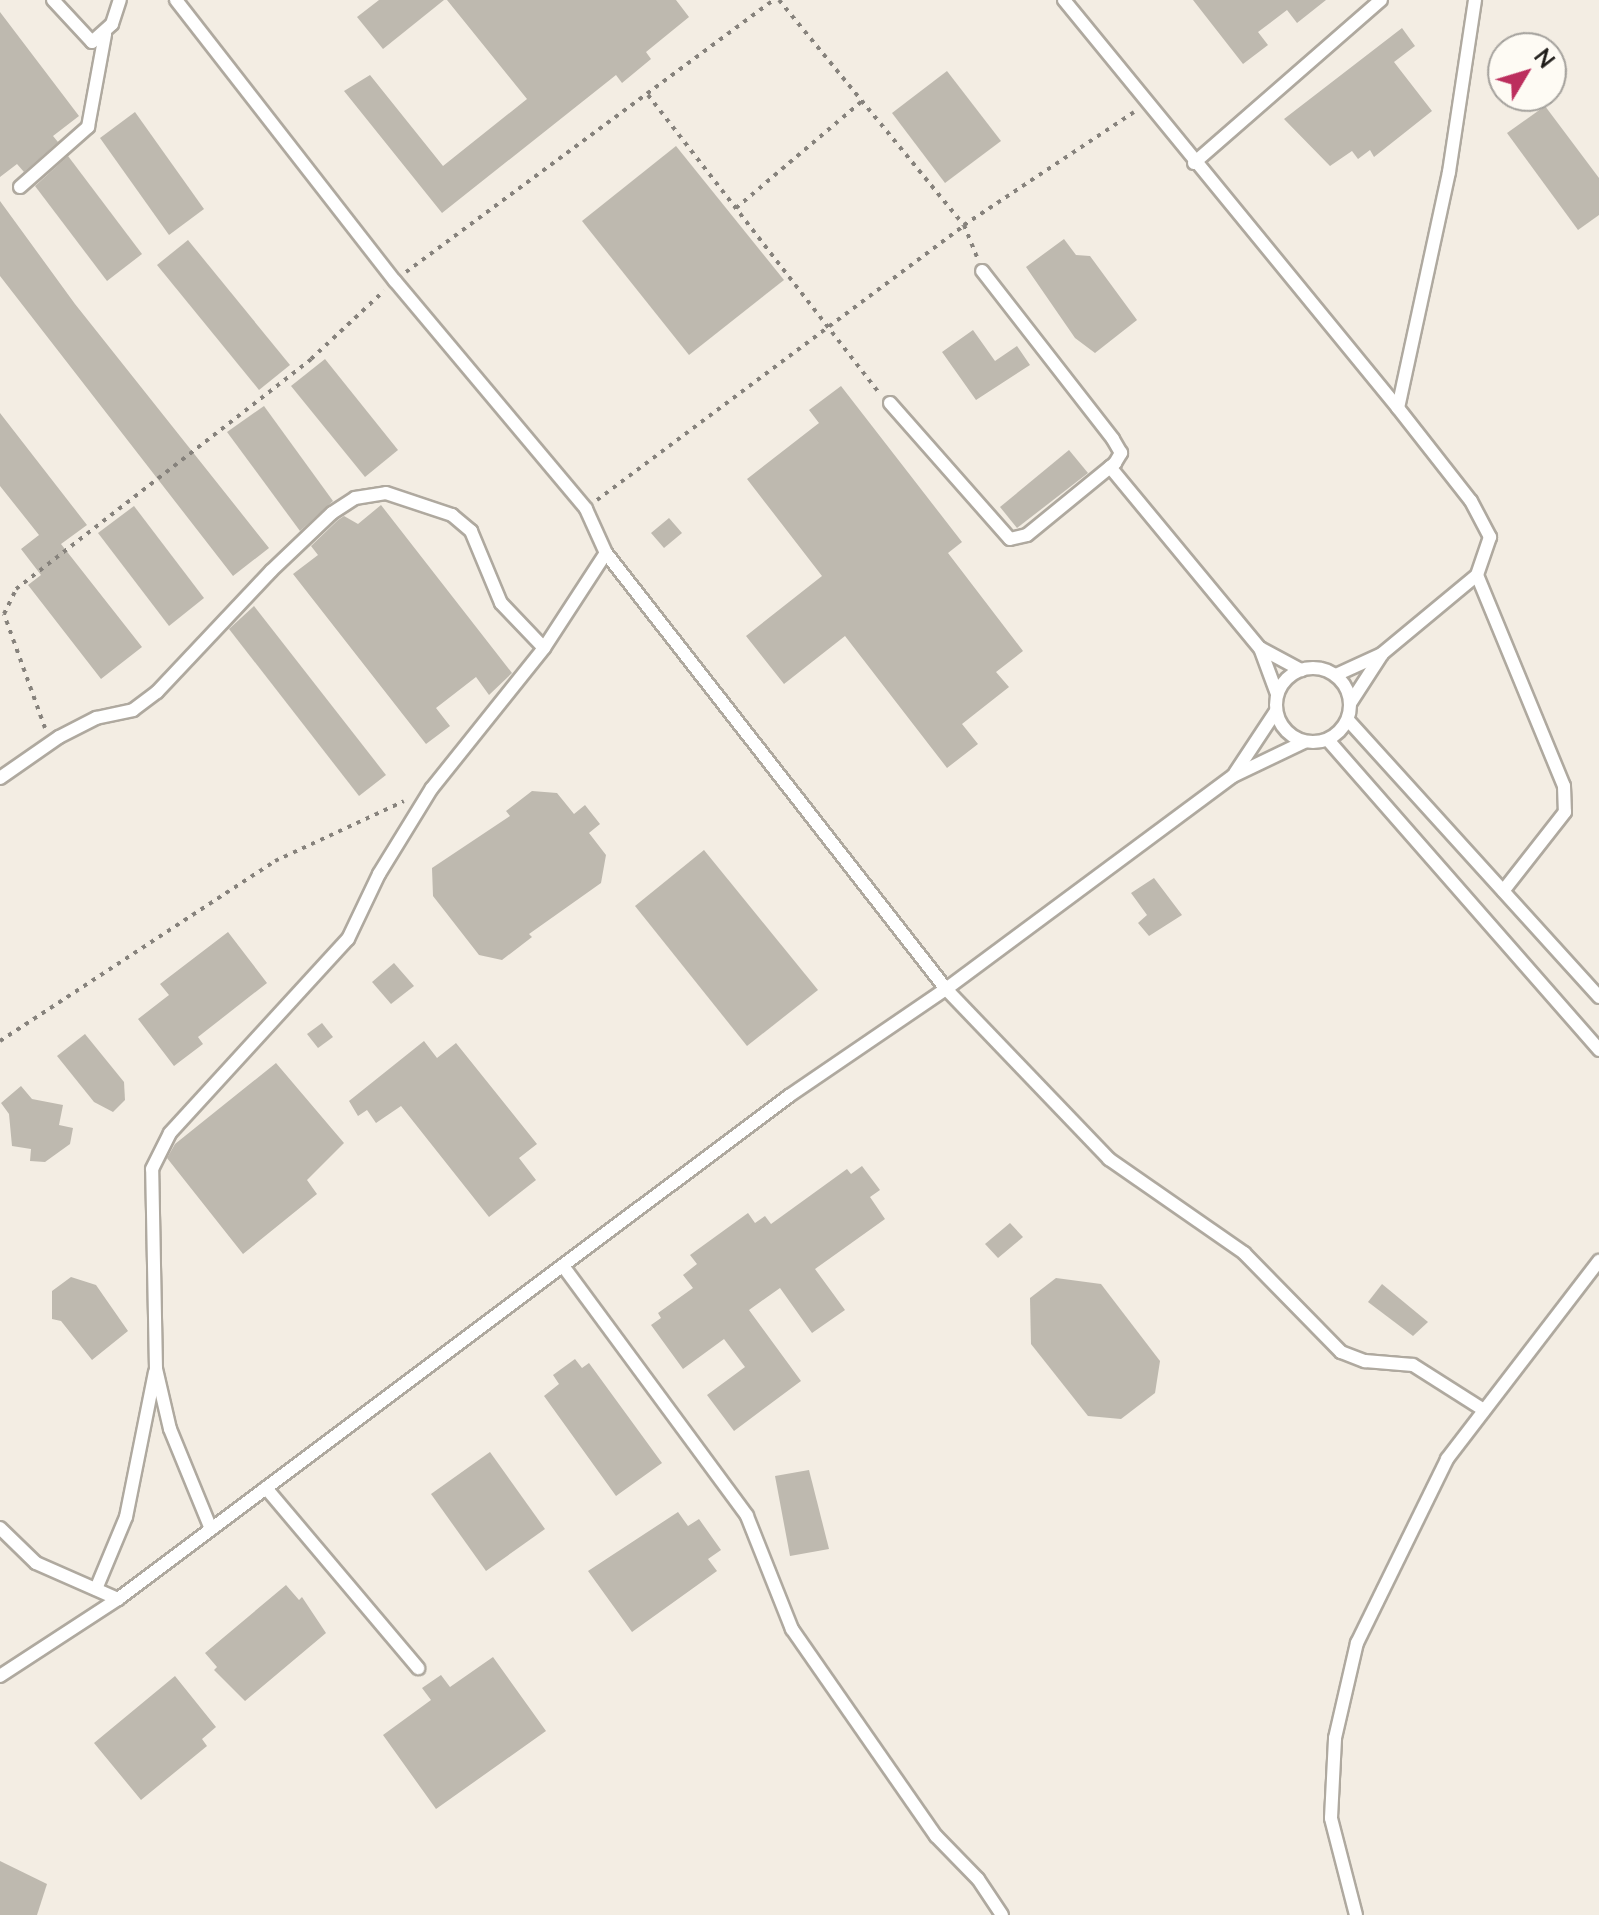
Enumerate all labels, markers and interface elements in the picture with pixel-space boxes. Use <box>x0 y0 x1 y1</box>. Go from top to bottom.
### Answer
north arrow <box>1487 32 1567 112</box>
text: N <box>1529 43 1561 73</box>

